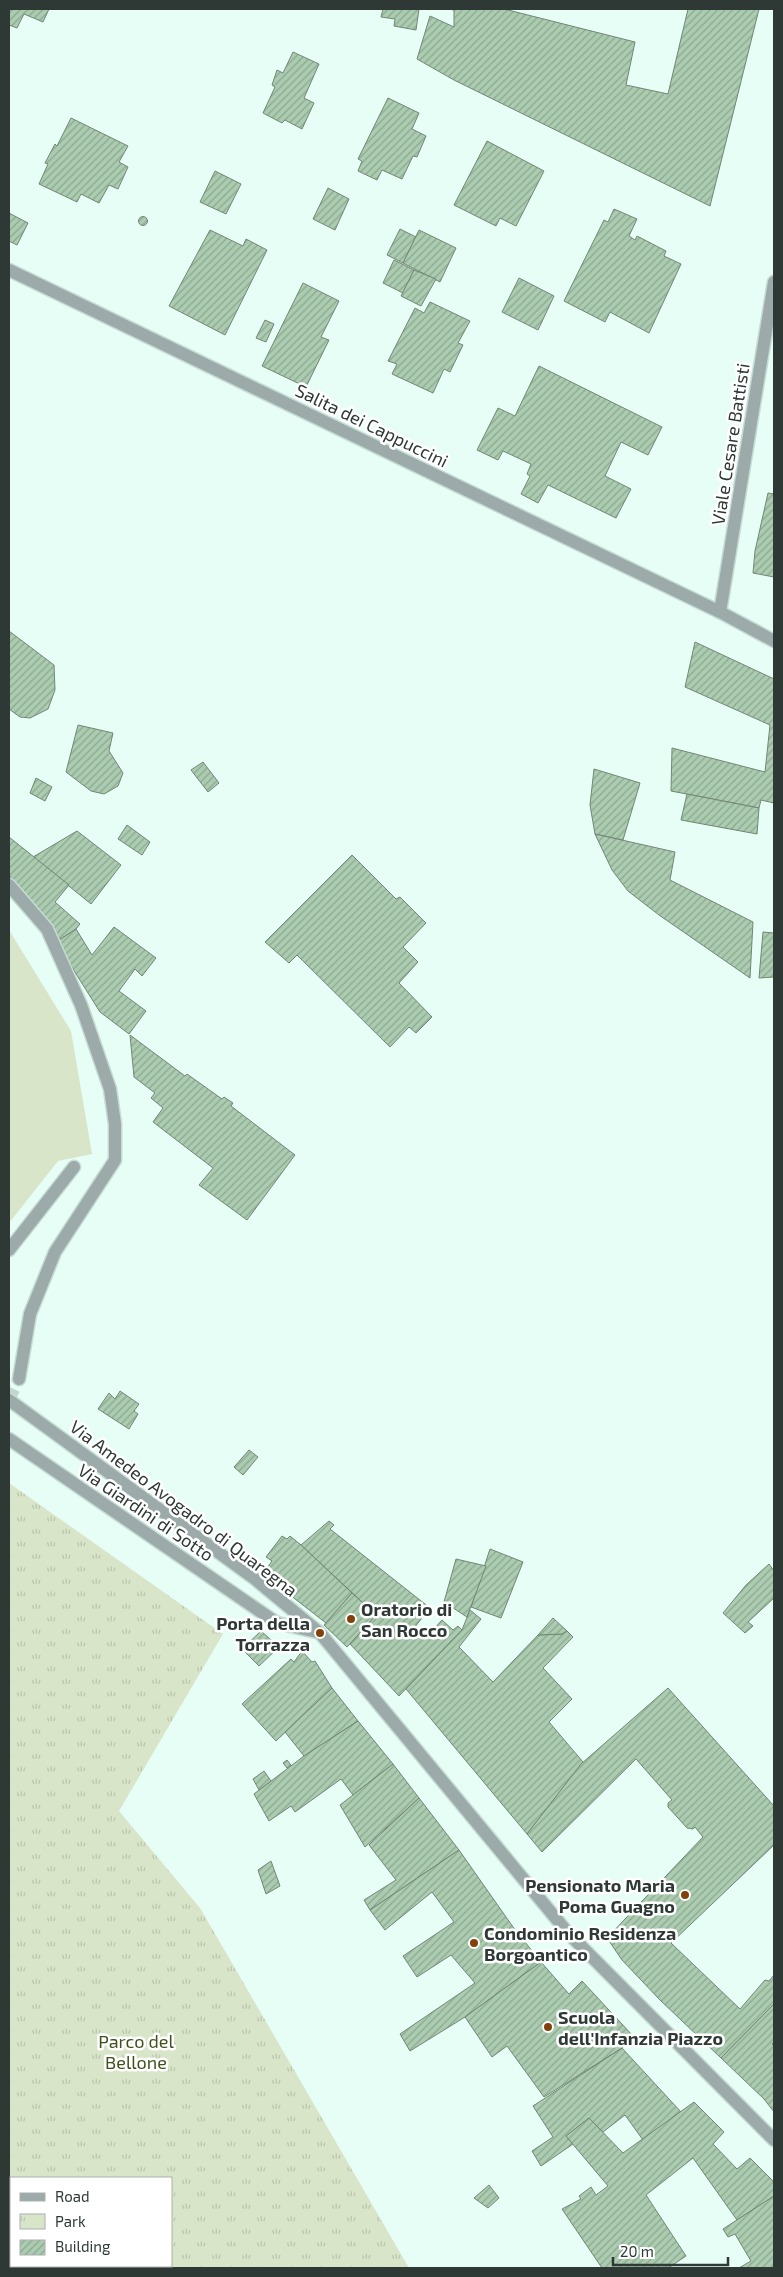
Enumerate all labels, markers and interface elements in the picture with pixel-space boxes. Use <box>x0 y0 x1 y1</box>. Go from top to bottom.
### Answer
street label: Viale Cesare Battisti <box>706 361 754 527</box>
street label: Salita dei Cappuccini <box>292 378 452 472</box>
street label: Via Amedeo Avogadro di Quaregna <box>66 1415 302 1601</box>
street label: Via Giardini di Sotto <box>74 1458 218 1566</box>
place label: Oratorio di San Rocco <box>361 1598 452 1641</box>
place label: Porta della Torrazza <box>216 1612 310 1655</box>
marker: Oratorio di San Rocco <box>345 1613 357 1625</box>
marker: Porta della Torrazza <box>314 1627 326 1639</box>
place label: Pensionato Maria Poma Guagno <box>525 1874 675 1917</box>
marker: Pensionato Maria Poma Guagno <box>679 1889 691 1901</box>
place label: Condominio Residenza Borgoantico <box>484 1922 676 1965</box>
marker: Condominio Residenza Borgoantico <box>468 1937 480 1949</box>
place label: Scuola dell'Infanzia Piazzo <box>558 2006 723 2049</box>
marker: Scuola dell'Infanzia Piazzo <box>542 2021 554 2033</box>
park label: Parco del Bellone <box>98 2030 174 2073</box>
legend <box>10 2177 172 2267</box>
text: Road <box>55 2187 90 2205</box>
text: Park <box>55 2212 86 2230</box>
scale bar <box>613 2234 728 2266</box>
text: Building <box>55 2237 111 2255</box>
text: 20 m <box>620 2242 654 2260</box>

